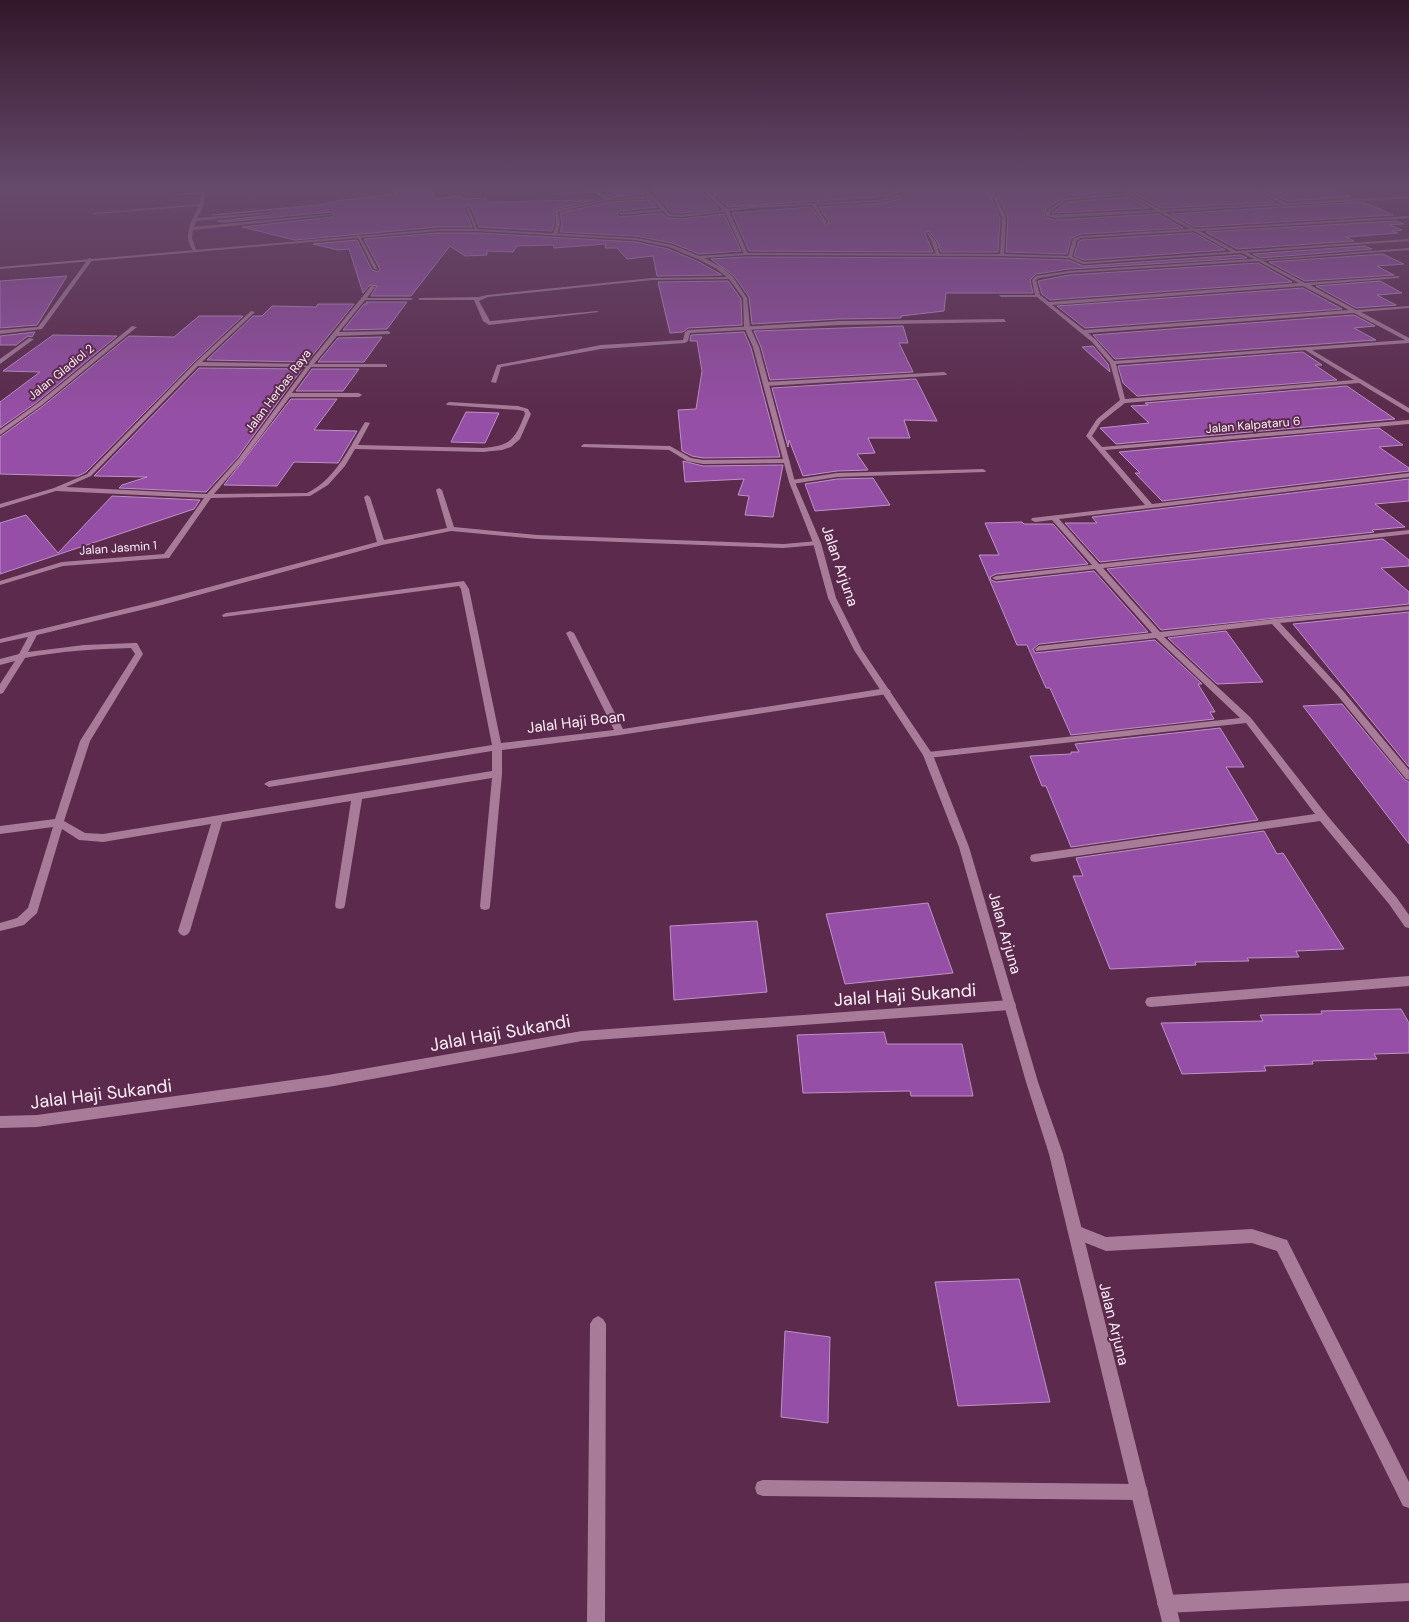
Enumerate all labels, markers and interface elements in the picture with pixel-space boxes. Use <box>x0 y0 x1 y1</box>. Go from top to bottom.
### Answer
street label: Jalan Gladiol 2 <box>25 340 97 404</box>
street label: Jalan Herbas Raya <box>241 346 315 436</box>
street label: Jalan Kalpataru 6 <box>1205 413 1301 437</box>
street label: Jalan Arjuna <box>817 523 863 609</box>
street label: Jalan Jasmin 1 <box>79 537 157 559</box>
street label: Jalal Haji Boan <box>526 706 626 738</box>
street label: Jalan Arjuna <box>984 890 1026 976</box>
street label: Jalal Haji Sukandi <box>833 978 977 1012</box>
street label: Jalal Haji Sukandi <box>428 1009 572 1057</box>
street label: Jalal Haji Sukandi <box>29 1073 173 1115</box>
street label: Jalan Arjuna <box>1094 1281 1134 1367</box>

